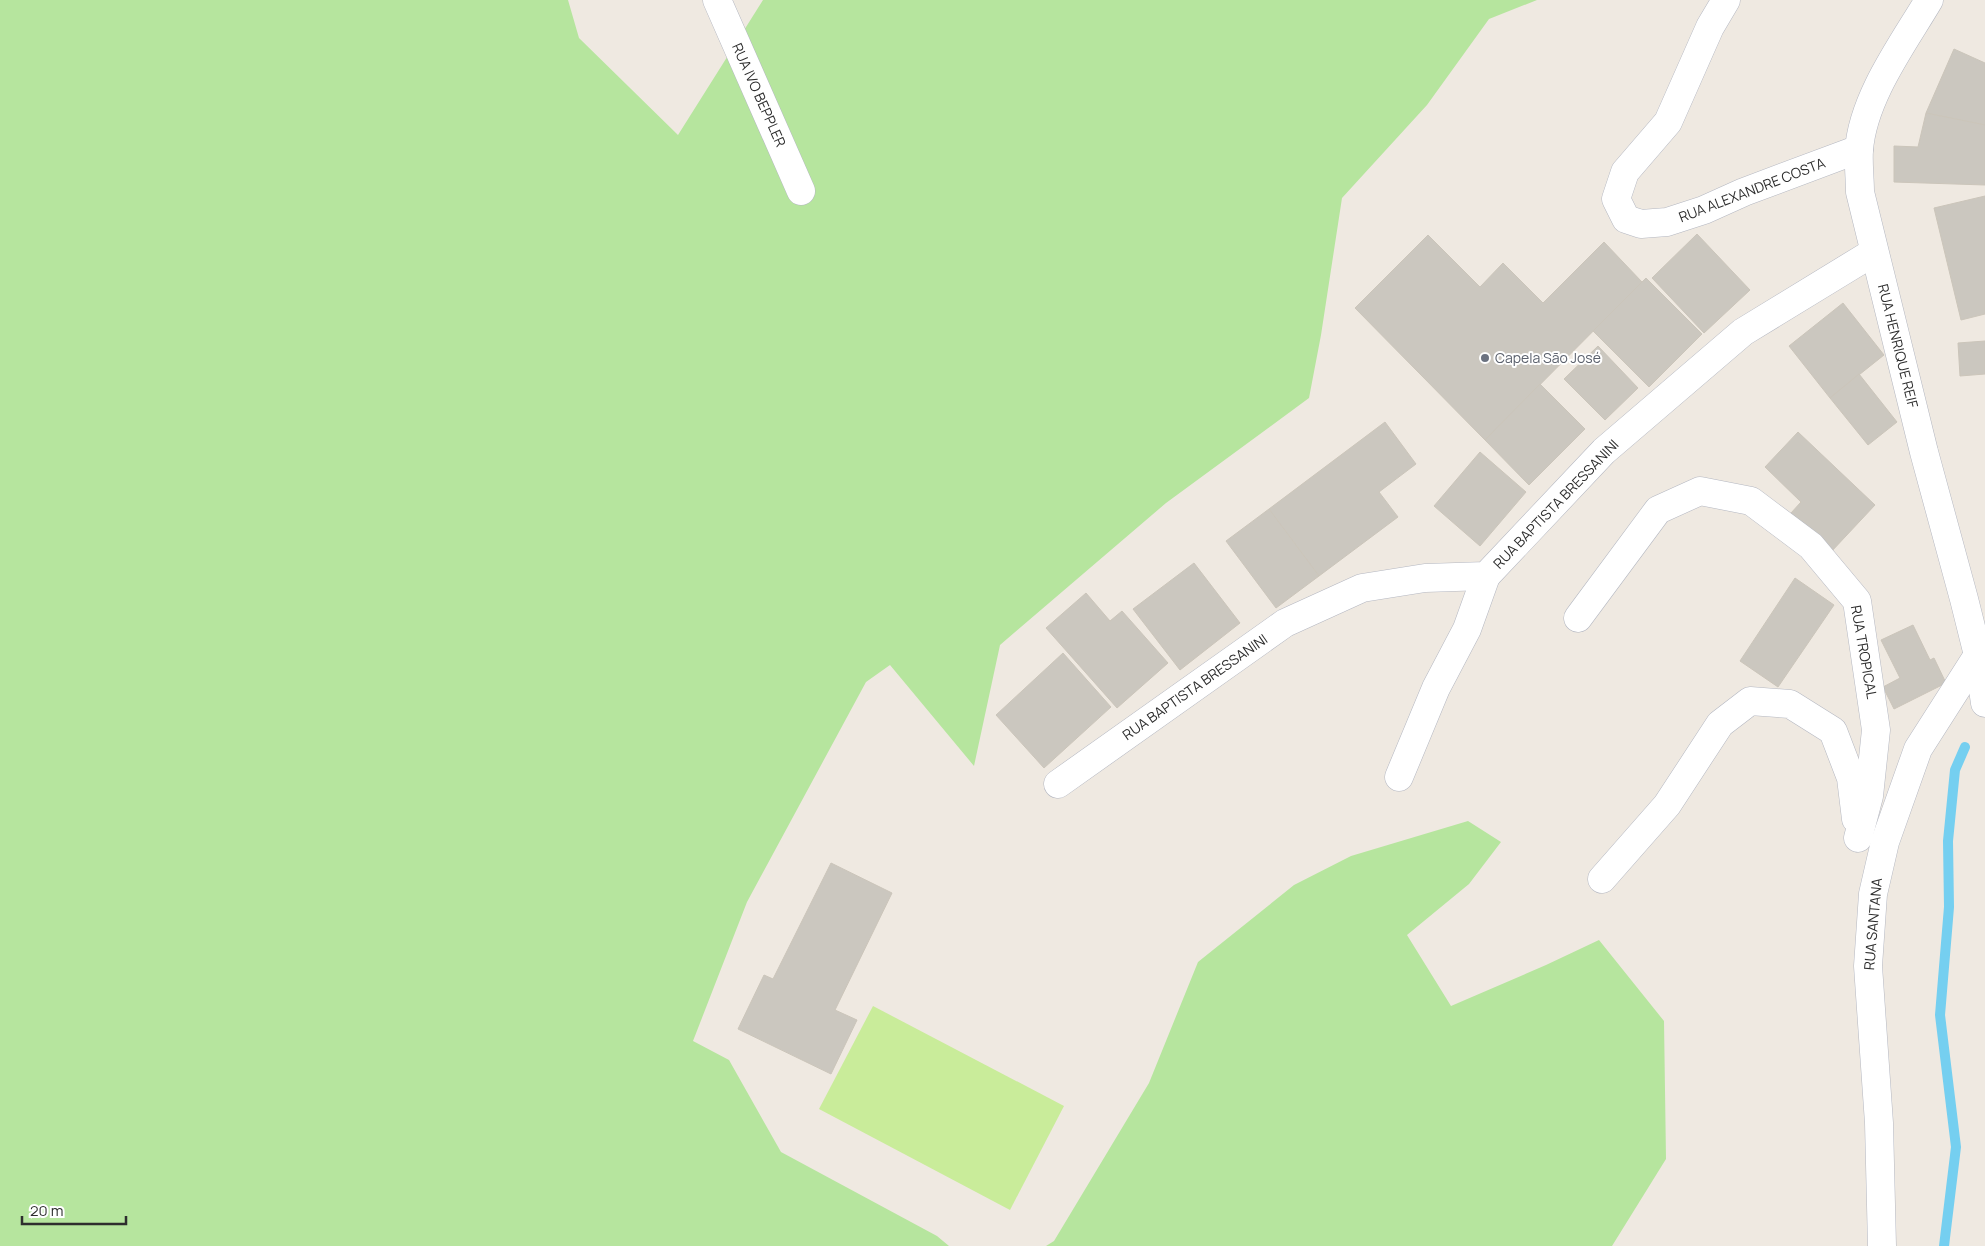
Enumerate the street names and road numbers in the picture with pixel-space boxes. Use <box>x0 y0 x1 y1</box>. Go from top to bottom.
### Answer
street label: RUA IVO BEPPLER <box>728 40 791 150</box>
street label: RUA ALEXANDRE COSTA <box>1676 153 1828 226</box>
street label: RUA HENRIQUE REIF <box>1874 282 1923 410</box>
street label: RUA BAPTISTA BRESSANINI <box>1489 435 1623 572</box>
street label: RUA TROPICAL <box>1847 604 1882 700</box>
street label: RUA BAPTISTA BRESSANINI <box>1118 629 1271 744</box>
street label: RUA SANTANA <box>1859 877 1886 971</box>

